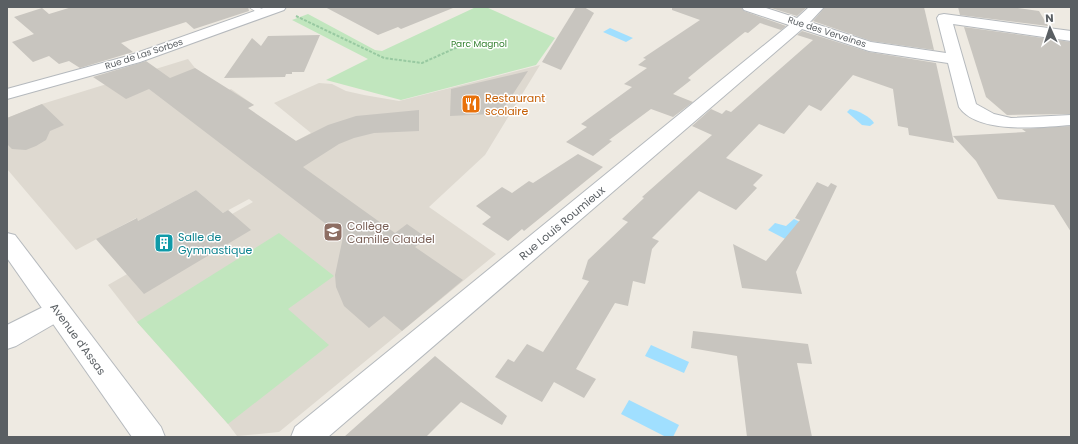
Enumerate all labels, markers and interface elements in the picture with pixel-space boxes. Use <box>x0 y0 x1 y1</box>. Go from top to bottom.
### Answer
north arrow <box>1030 8 1070 48</box>
text: N <box>1045 10 1054 26</box>
street label: Rue des Verveines <box>786 14 868 50</box>
street label: Rue de Las Sorbes <box>104 36 185 72</box>
park label: Parc Magnol <box>451 38 507 50</box>
place label: Restaurant scolaire <box>485 90 545 119</box>
restaurant icon: Restaurant scolaire <box>460 93 482 115</box>
street label: Rue Louis Roumieux <box>516 182 609 264</box>
place label: Collège Camille Claudel <box>347 218 435 247</box>
school or university icon: Collège Camille Claudel <box>322 221 344 243</box>
place label: Salle de Gymnastique <box>178 229 252 258</box>
building icon: Salle de Gymnastique <box>153 232 175 254</box>
street label: Avenue d'Assas <box>46 300 110 378</box>

